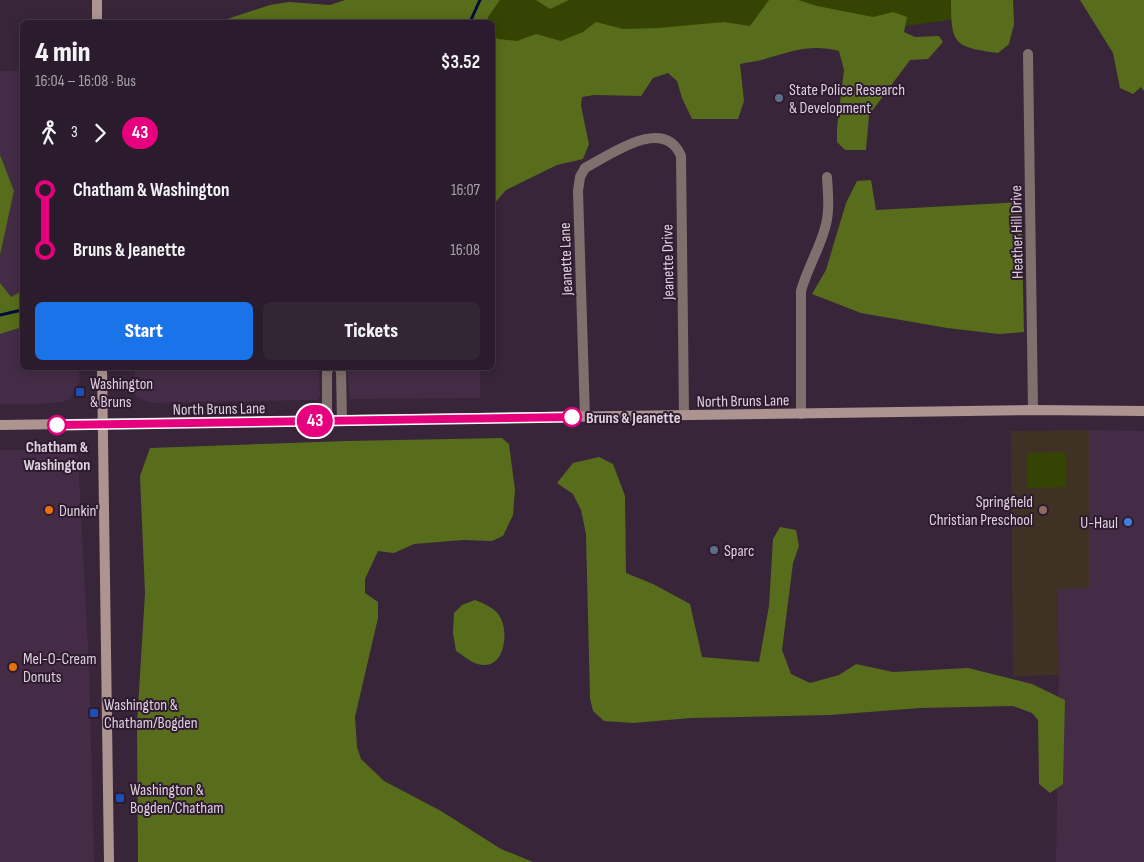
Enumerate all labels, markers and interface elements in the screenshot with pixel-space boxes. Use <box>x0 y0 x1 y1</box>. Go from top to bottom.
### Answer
text: 4 min <box>35 36 90 69</box>
text: $3.52 <box>441 51 480 74</box>
text: 16:04 – 16:08 · Bus <box>35 72 136 91</box>
place label: State Police Research & Development <box>789 81 905 118</box>
marker: State Police Research & Development <box>773 92 785 104</box>
icon: walk <box>35 119 63 147</box>
icon: forward <box>86 119 114 147</box>
text: 43 <box>132 122 148 143</box>
text: 3 <box>71 123 78 142</box>
text: Chatham & Washington <box>73 179 229 202</box>
text: 16:07 <box>451 181 480 200</box>
street label: Heather Hill Drive <box>1007 185 1028 279</box>
street label: Jeanette Lane <box>556 222 577 297</box>
street label: Jeanette Drive <box>658 224 679 301</box>
text: Bruns & Jeanette <box>73 239 185 262</box>
text: 16:08 <box>450 241 480 260</box>
button: Start <box>35 302 253 360</box>
button: Tickets <box>263 302 480 360</box>
place label: Washington & Bruns <box>90 375 153 412</box>
marker: Washington & Bruns <box>74 386 86 398</box>
street label: North Bruns Lane <box>696 391 790 412</box>
street label: North Bruns Lane <box>172 399 266 420</box>
line badge: 43 <box>292 405 338 437</box>
marker: Bruns & Jeanette <box>562 407 582 427</box>
place label: Bruns & Jeanette <box>586 409 681 428</box>
text: 43 <box>307 410 323 431</box>
marker: Chatham & Washington <box>47 415 67 435</box>
place label: Chatham & Washington <box>24 438 90 475</box>
place label: Springfield Christian Preschool <box>929 493 1033 530</box>
place label: Dunkin' <box>59 502 98 521</box>
marker: Dunkin' <box>43 504 55 516</box>
marker: Springfield Christian Preschool <box>1037 504 1049 516</box>
place label: U-Haul <box>1080 514 1118 533</box>
marker: U-Haul <box>1122 516 1134 528</box>
place label: Sparc <box>724 542 754 561</box>
marker: Sparc <box>708 544 720 556</box>
place label: Mel-O-Cream Donuts <box>23 650 96 687</box>
marker: Mel-O-Cream Donuts <box>7 661 19 673</box>
place label: Washington & Chatham/Bogden <box>104 696 198 733</box>
marker: Washington & Chatham/Bogden <box>88 707 100 719</box>
place label: Washington & Bogden/Chatham <box>130 781 224 818</box>
marker: Washington & Bogden/Chatham <box>114 792 126 804</box>

